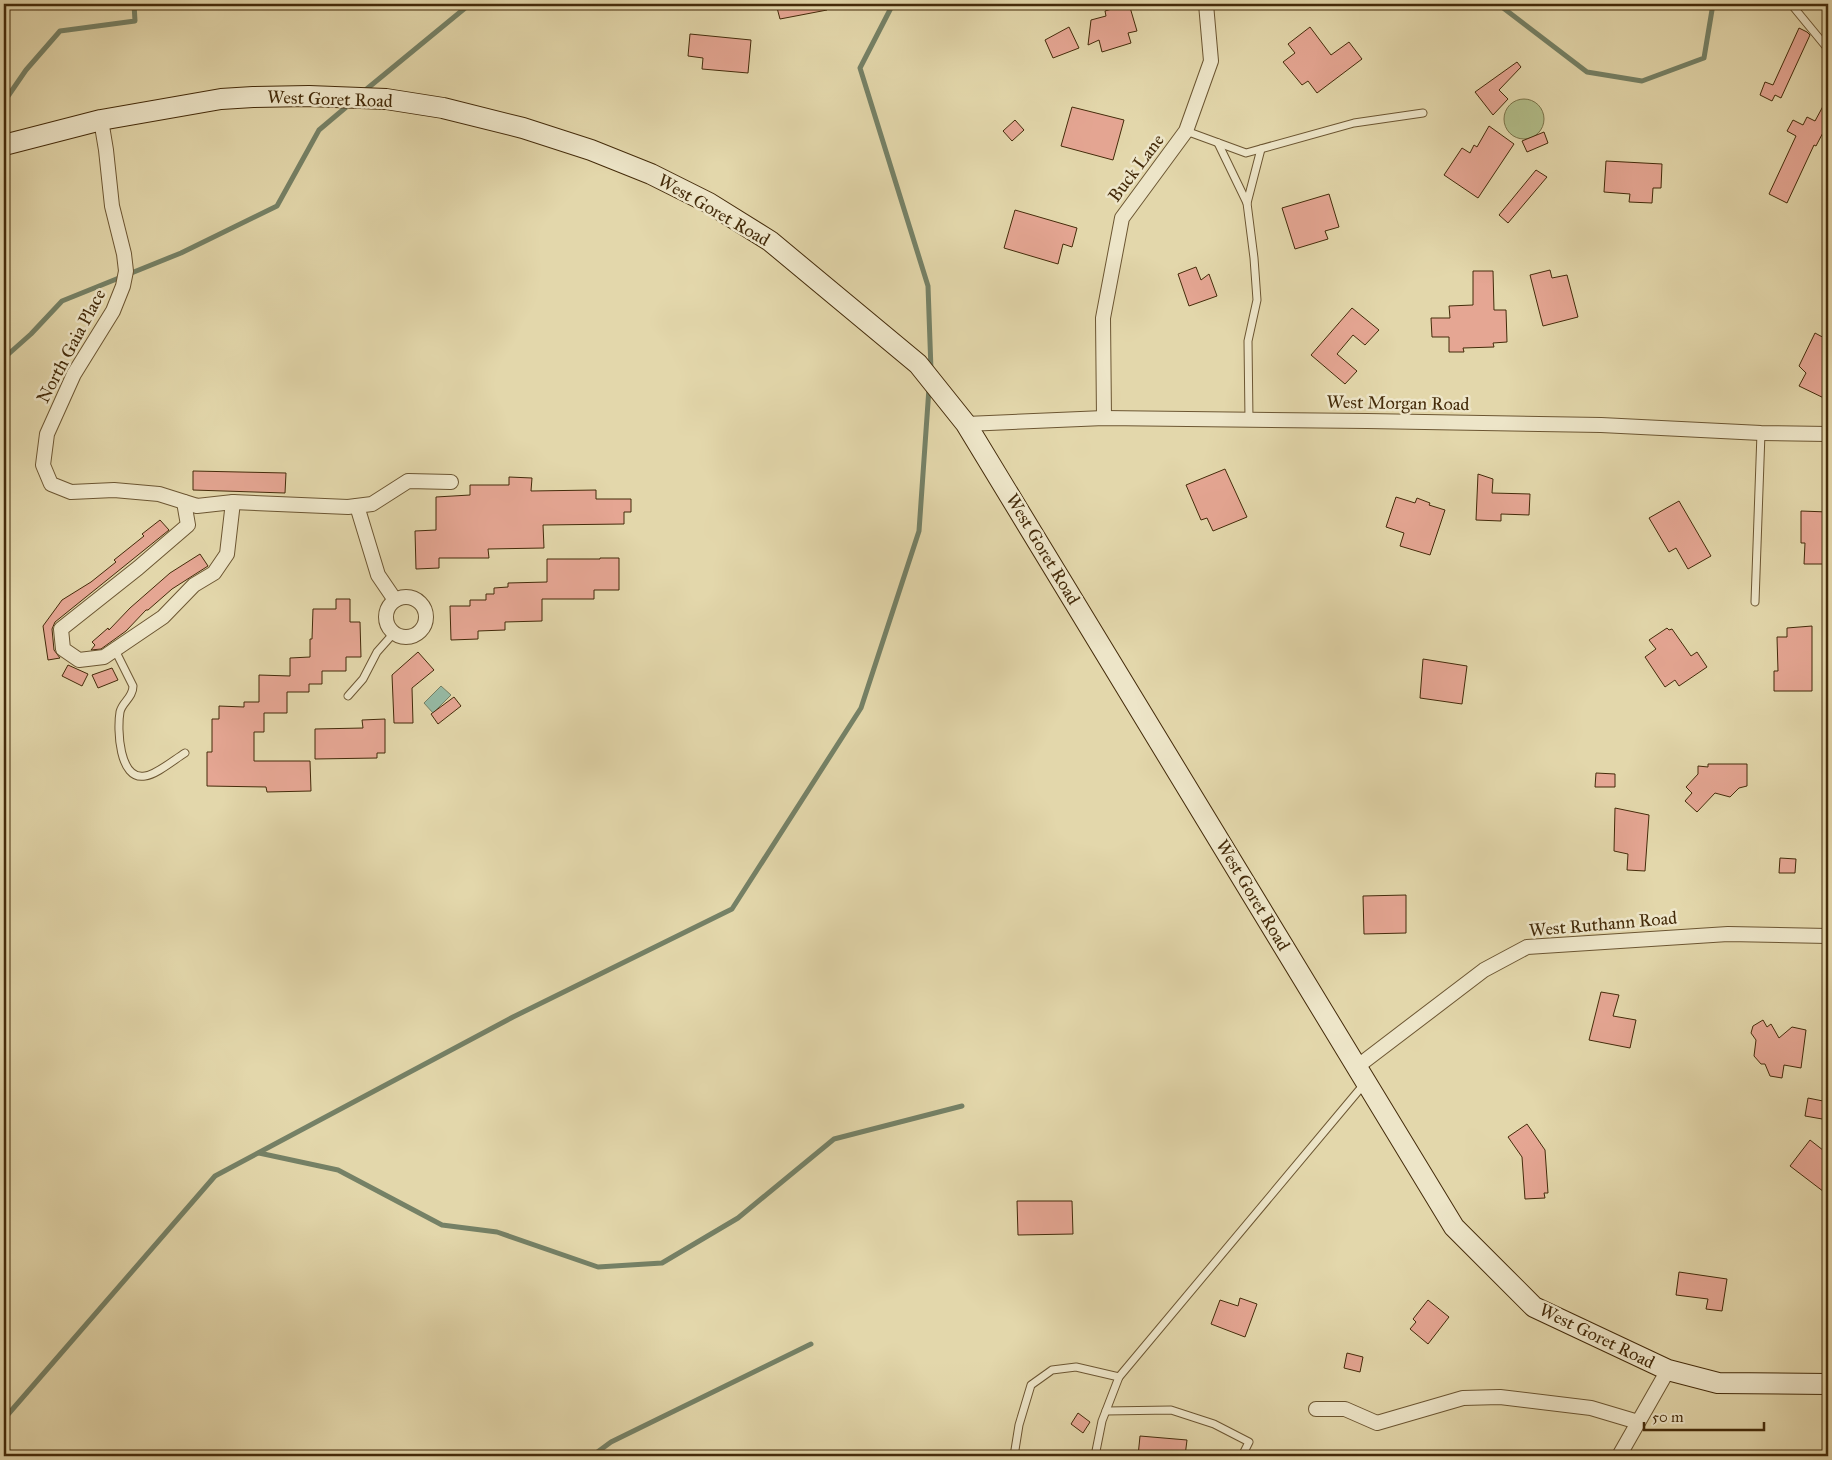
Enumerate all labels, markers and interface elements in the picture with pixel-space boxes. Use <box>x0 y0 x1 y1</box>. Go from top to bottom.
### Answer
street label: West Goret Road <box>267 86 393 112</box>
street label: Buck Lane <box>1103 130 1169 206</box>
street label: West Goret Road <box>654 169 774 251</box>
street label: North Gaia Place <box>32 285 110 407</box>
street label: West Morgan Road <box>1326 391 1470 416</box>
street label: West Goret Road <box>1001 489 1085 609</box>
street label: West Goret Road <box>1211 835 1295 955</box>
street label: West Ruthann Road <box>1528 907 1678 941</box>
street label: West Goret Road <box>1536 1299 1658 1373</box>
scale bar <box>1644 1400 1764 1432</box>
text: 50 m <box>1652 1408 1684 1426</box>

